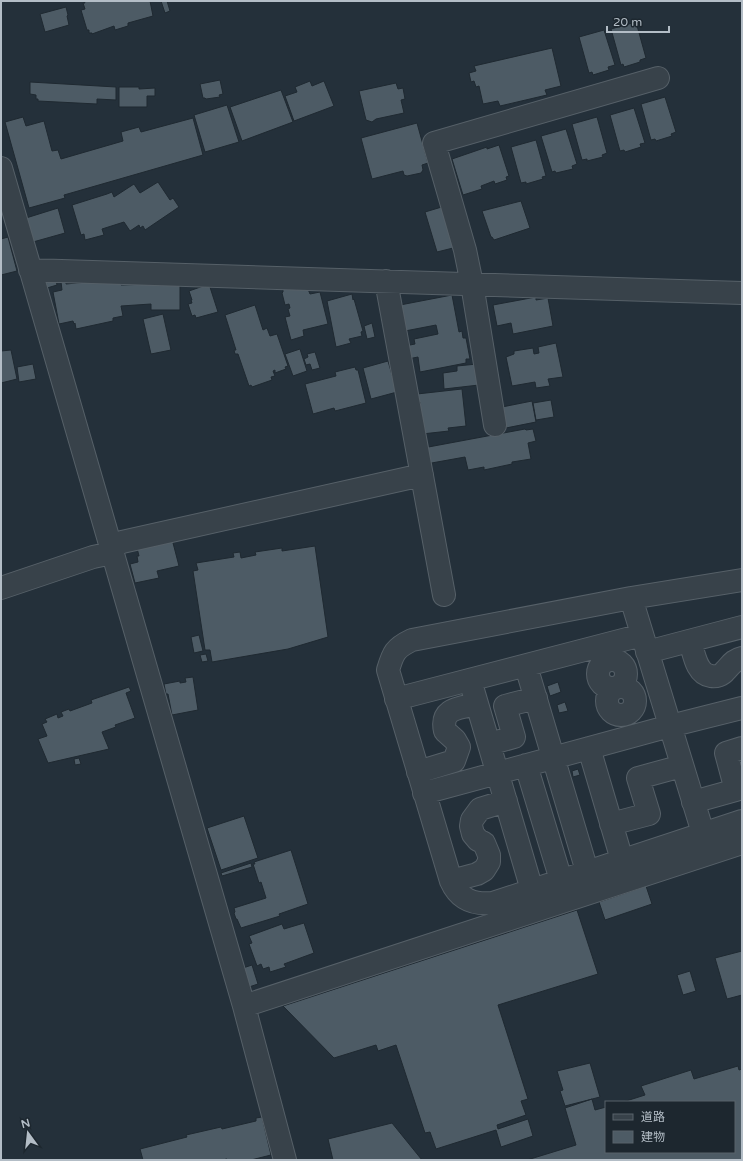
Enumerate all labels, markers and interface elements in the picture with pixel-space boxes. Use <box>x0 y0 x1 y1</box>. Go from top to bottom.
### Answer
scale bar <box>607 8 669 34</box>
text: 20 m <box>613 15 642 29</box>
legend <box>605 1101 735 1153</box>
text: 道路 <box>641 1110 665 1124</box>
north arrow <box>8 1113 48 1153</box>
text: N <box>20 1116 31 1131</box>
text: 建物 <box>641 1130 665 1144</box>

